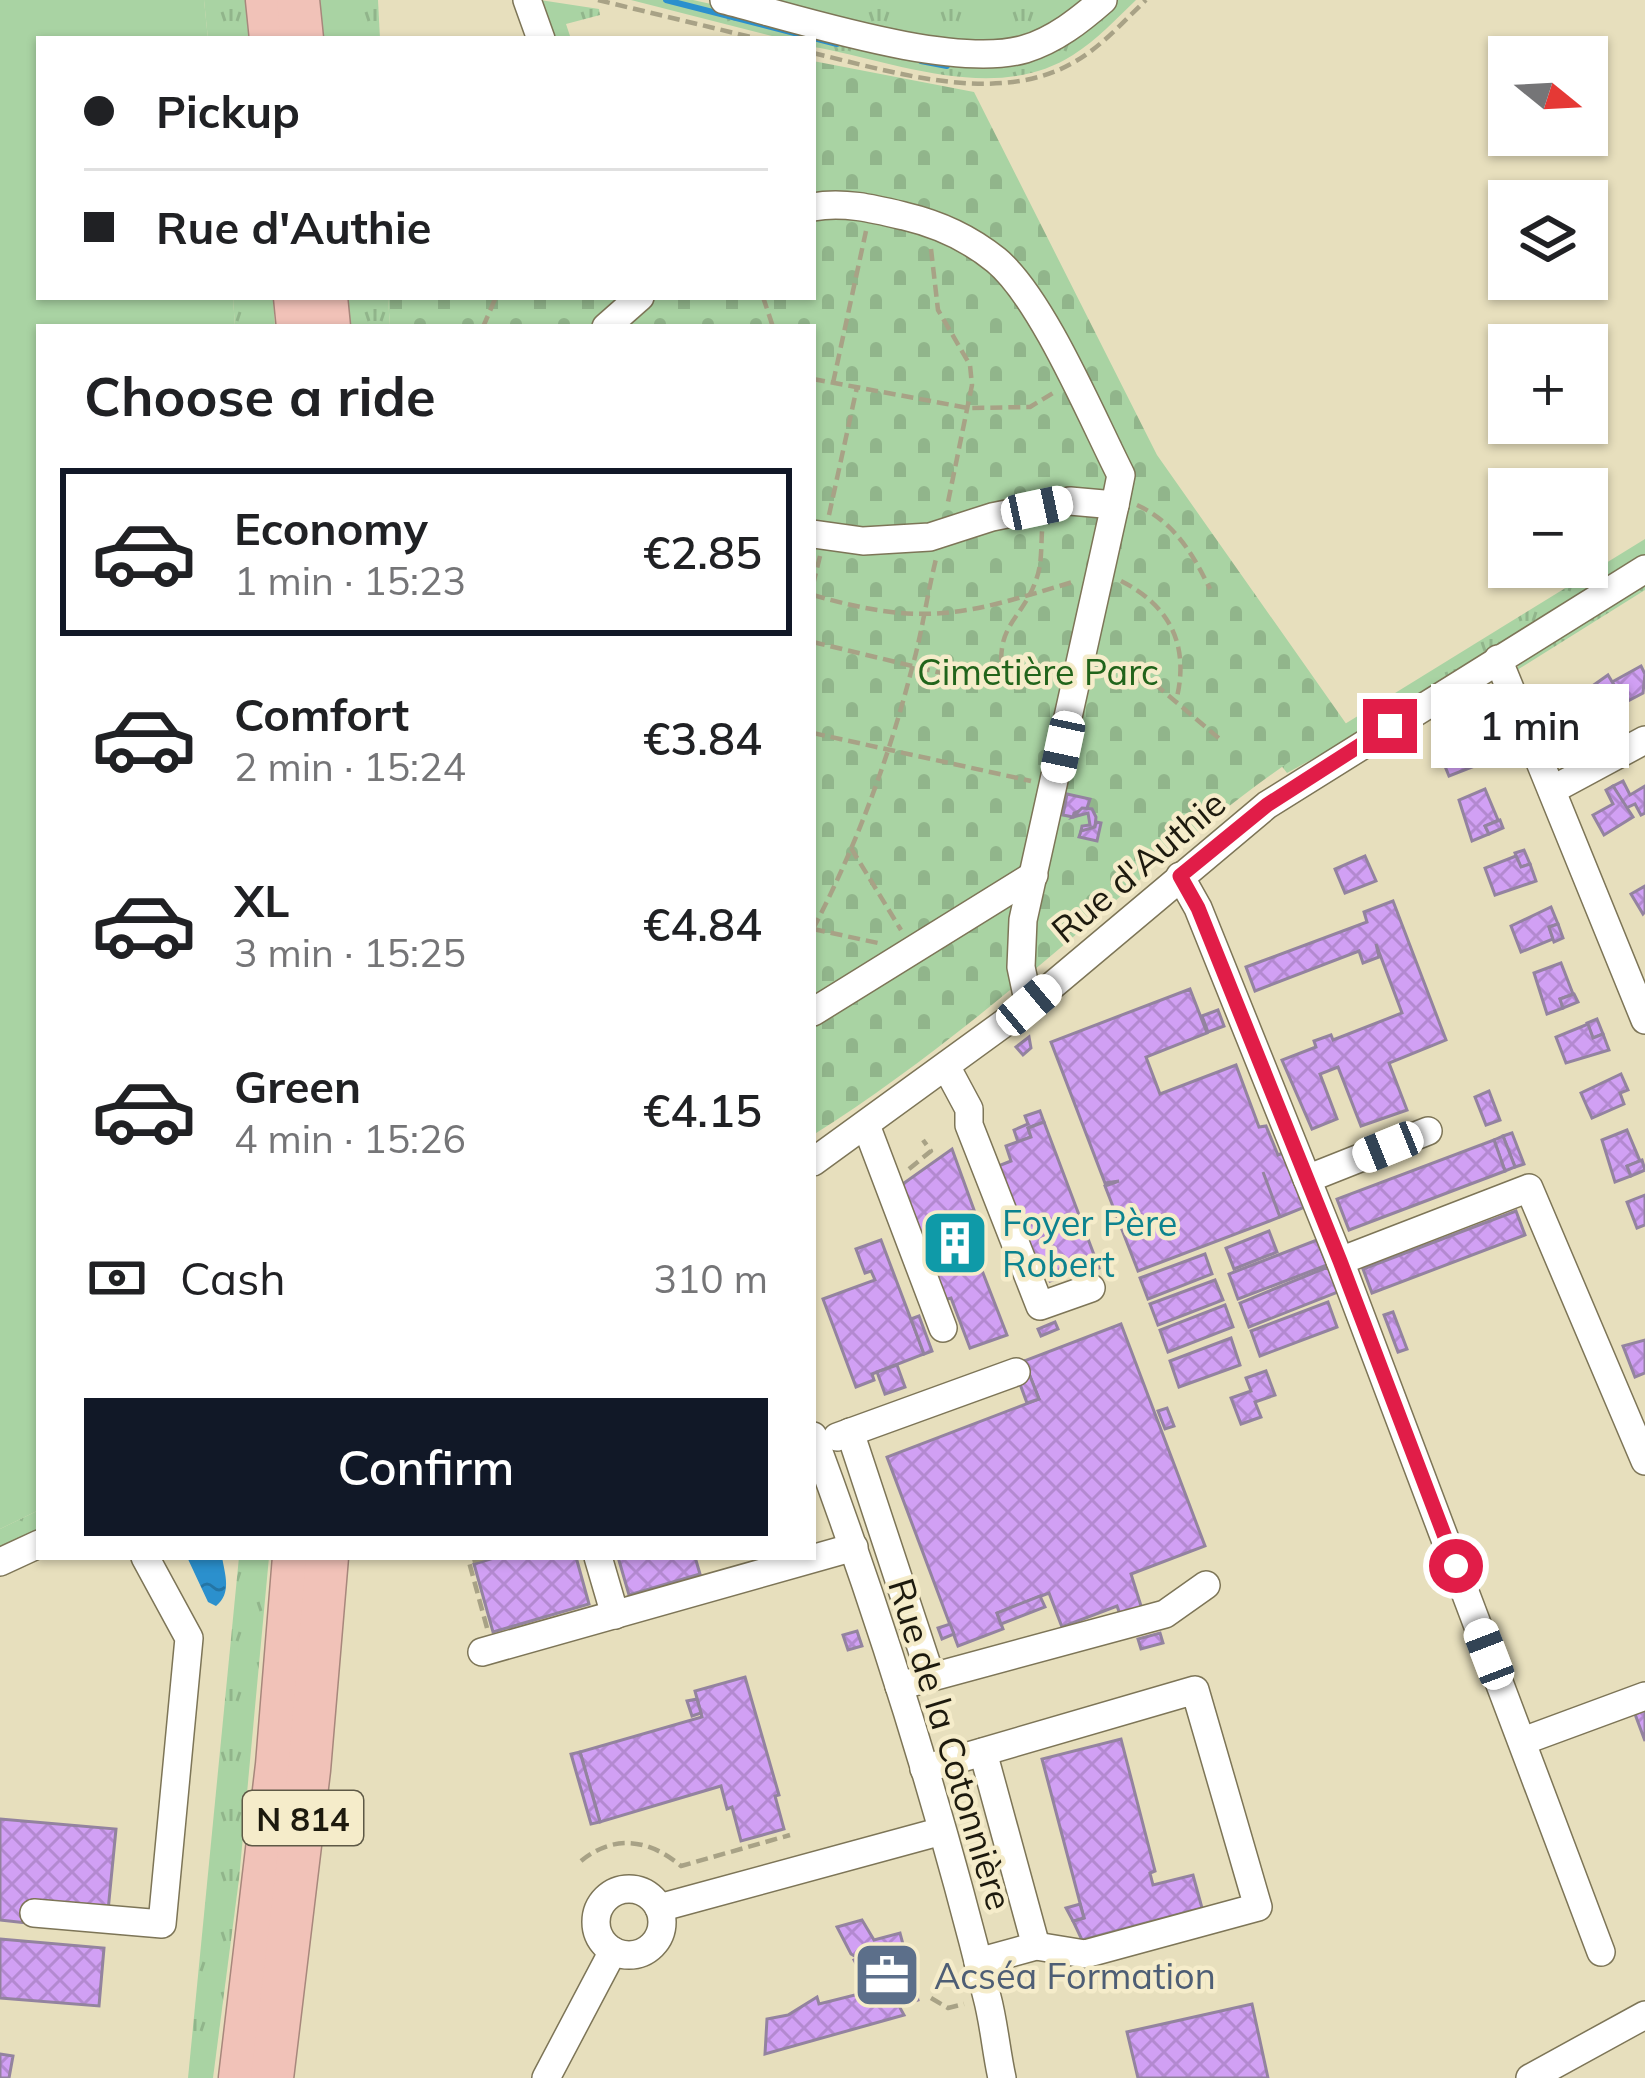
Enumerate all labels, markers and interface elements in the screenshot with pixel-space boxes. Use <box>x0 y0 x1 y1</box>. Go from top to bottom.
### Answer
north arrow <box>1488 36 1608 156</box>
map controls <box>1488 36 1608 588</box>
text: Pickup <box>156 83 300 139</box>
button: layers <box>1488 180 1608 300</box>
text: Rue d'Authie <box>156 199 431 255</box>
button: + <box>1488 324 1608 444</box>
text: Choose a ride <box>84 362 436 430</box>
button: − <box>1488 468 1608 588</box>
car <box>998 483 1076 533</box>
icon: car <box>90 498 198 606</box>
text: Economy <box>234 500 428 556</box>
text: €2.85 <box>643 524 762 580</box>
text: 1 min · 15:23 <box>234 556 466 605</box>
park label: Cimetière Parc <box>917 649 1159 694</box>
icon: car <box>90 684 198 792</box>
callout: 1 min <box>1432 684 1630 768</box>
text: Comfort <box>234 686 409 742</box>
route end <box>1363 699 1417 753</box>
text: 1 min <box>1479 701 1581 750</box>
car <box>1038 708 1088 786</box>
text: €3.84 <box>643 710 762 766</box>
text: 2 min · 15:24 <box>234 742 466 791</box>
street label: Rue d'Authie <box>1042 780 1234 952</box>
icon: car <box>90 870 198 978</box>
text: XL <box>234 872 289 928</box>
text: €4.84 <box>643 896 762 952</box>
text: 3 min · 15:25 <box>234 928 466 977</box>
car <box>990 968 1068 1042</box>
icon: car <box>90 1056 198 1164</box>
text: Green <box>234 1058 361 1114</box>
text: €4.15 <box>643 1082 762 1138</box>
text: 4 min · 15:26 <box>234 1114 466 1163</box>
car <box>1348 1117 1428 1177</box>
place label: Foyer Père Robert <box>1002 1200 1177 1286</box>
building icon: Foyer Père Robert <box>920 1208 990 1278</box>
icon: cash <box>84 1245 150 1311</box>
text: Cash <box>180 1250 286 1306</box>
text: 310 m <box>653 1254 768 1303</box>
button: Confirm <box>84 1398 768 1536</box>
route start <box>1429 1539 1483 1593</box>
street label: Rue de la Cotonnière <box>879 1573 1023 1915</box>
car <box>1459 1614 1519 1694</box>
road number: N 814 <box>243 1791 363 1845</box>
office icon: Acséa Formation <box>852 1940 922 2010</box>
place label: Acséa Formation <box>934 1953 1216 1998</box>

